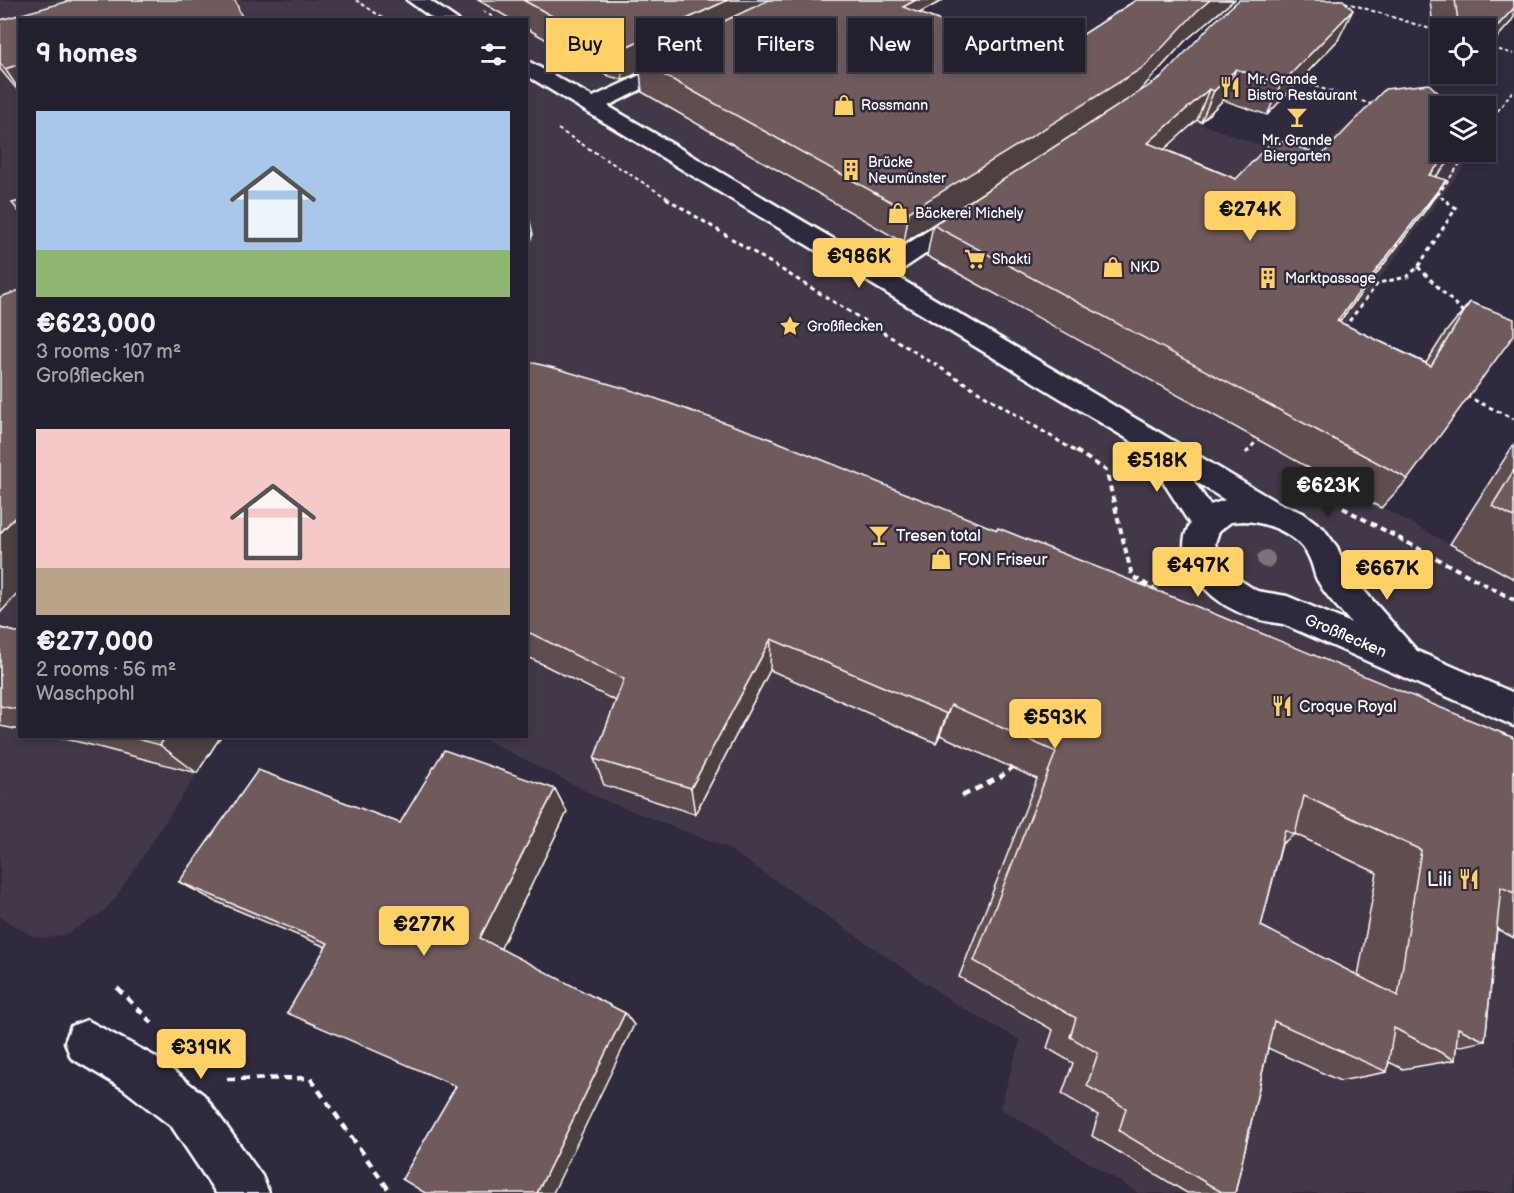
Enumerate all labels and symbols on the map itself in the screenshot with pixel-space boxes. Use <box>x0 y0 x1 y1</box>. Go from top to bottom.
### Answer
place label: Mr. Grande Bistro Restaurant <box>1247 71 1358 104</box>
restaurant icon: Mr. Grande Bistro Restaurant <box>1218 75 1242 99</box>
shop icon: Rossmann <box>832 93 856 117</box>
place label: Rossmann <box>861 97 928 114</box>
bar icon: Mr. Grande Biergarten <box>1285 105 1309 129</box>
place label: Mr. Grande Biergarten <box>1262 132 1332 165</box>
place label: Brücke Neumünster <box>868 154 947 187</box>
building icon: Brücke Neumünster <box>839 158 863 182</box>
pin: €274K <box>1208 191 1292 242</box>
shop icon: Bäckerei Michely <box>886 201 910 225</box>
place label: Bäckerei Michely <box>915 205 1024 222</box>
pin: €986K <box>817 238 901 289</box>
supermarket icon: Shakti <box>963 247 987 271</box>
place label: Shakti <box>992 251 1031 268</box>
shop icon: NKD <box>1101 255 1125 279</box>
place label: NKD <box>1130 259 1160 276</box>
building icon: Marktpassage <box>1256 266 1280 290</box>
place label: Marktpassage <box>1285 270 1376 287</box>
place icon: Großflecken <box>778 314 802 338</box>
place label: Großflecken <box>807 318 883 335</box>
pin: €518K <box>1115 442 1199 493</box>
pin: €623K <box>1286 467 1370 518</box>
bar icon: Tresen total <box>867 523 891 547</box>
place label: Tresen total <box>896 527 981 546</box>
shop icon: FON Friseur <box>929 547 953 571</box>
pin: €497K <box>1156 547 1240 598</box>
pin: €667K <box>1345 550 1429 601</box>
place label: FON Friseur <box>958 551 1047 570</box>
street label: Großflecken <box>1302 611 1389 662</box>
restaurant icon: Croque Royal <box>1270 694 1294 718</box>
place label: Croque Royal <box>1299 698 1397 717</box>
pin: €593K <box>1013 699 1097 750</box>
restaurant icon: Lili <box>1457 867 1481 891</box>
place label: Lili <box>1427 868 1452 892</box>
pin: €277K <box>382 906 466 957</box>
pin: €319K <box>159 1029 243 1080</box>

